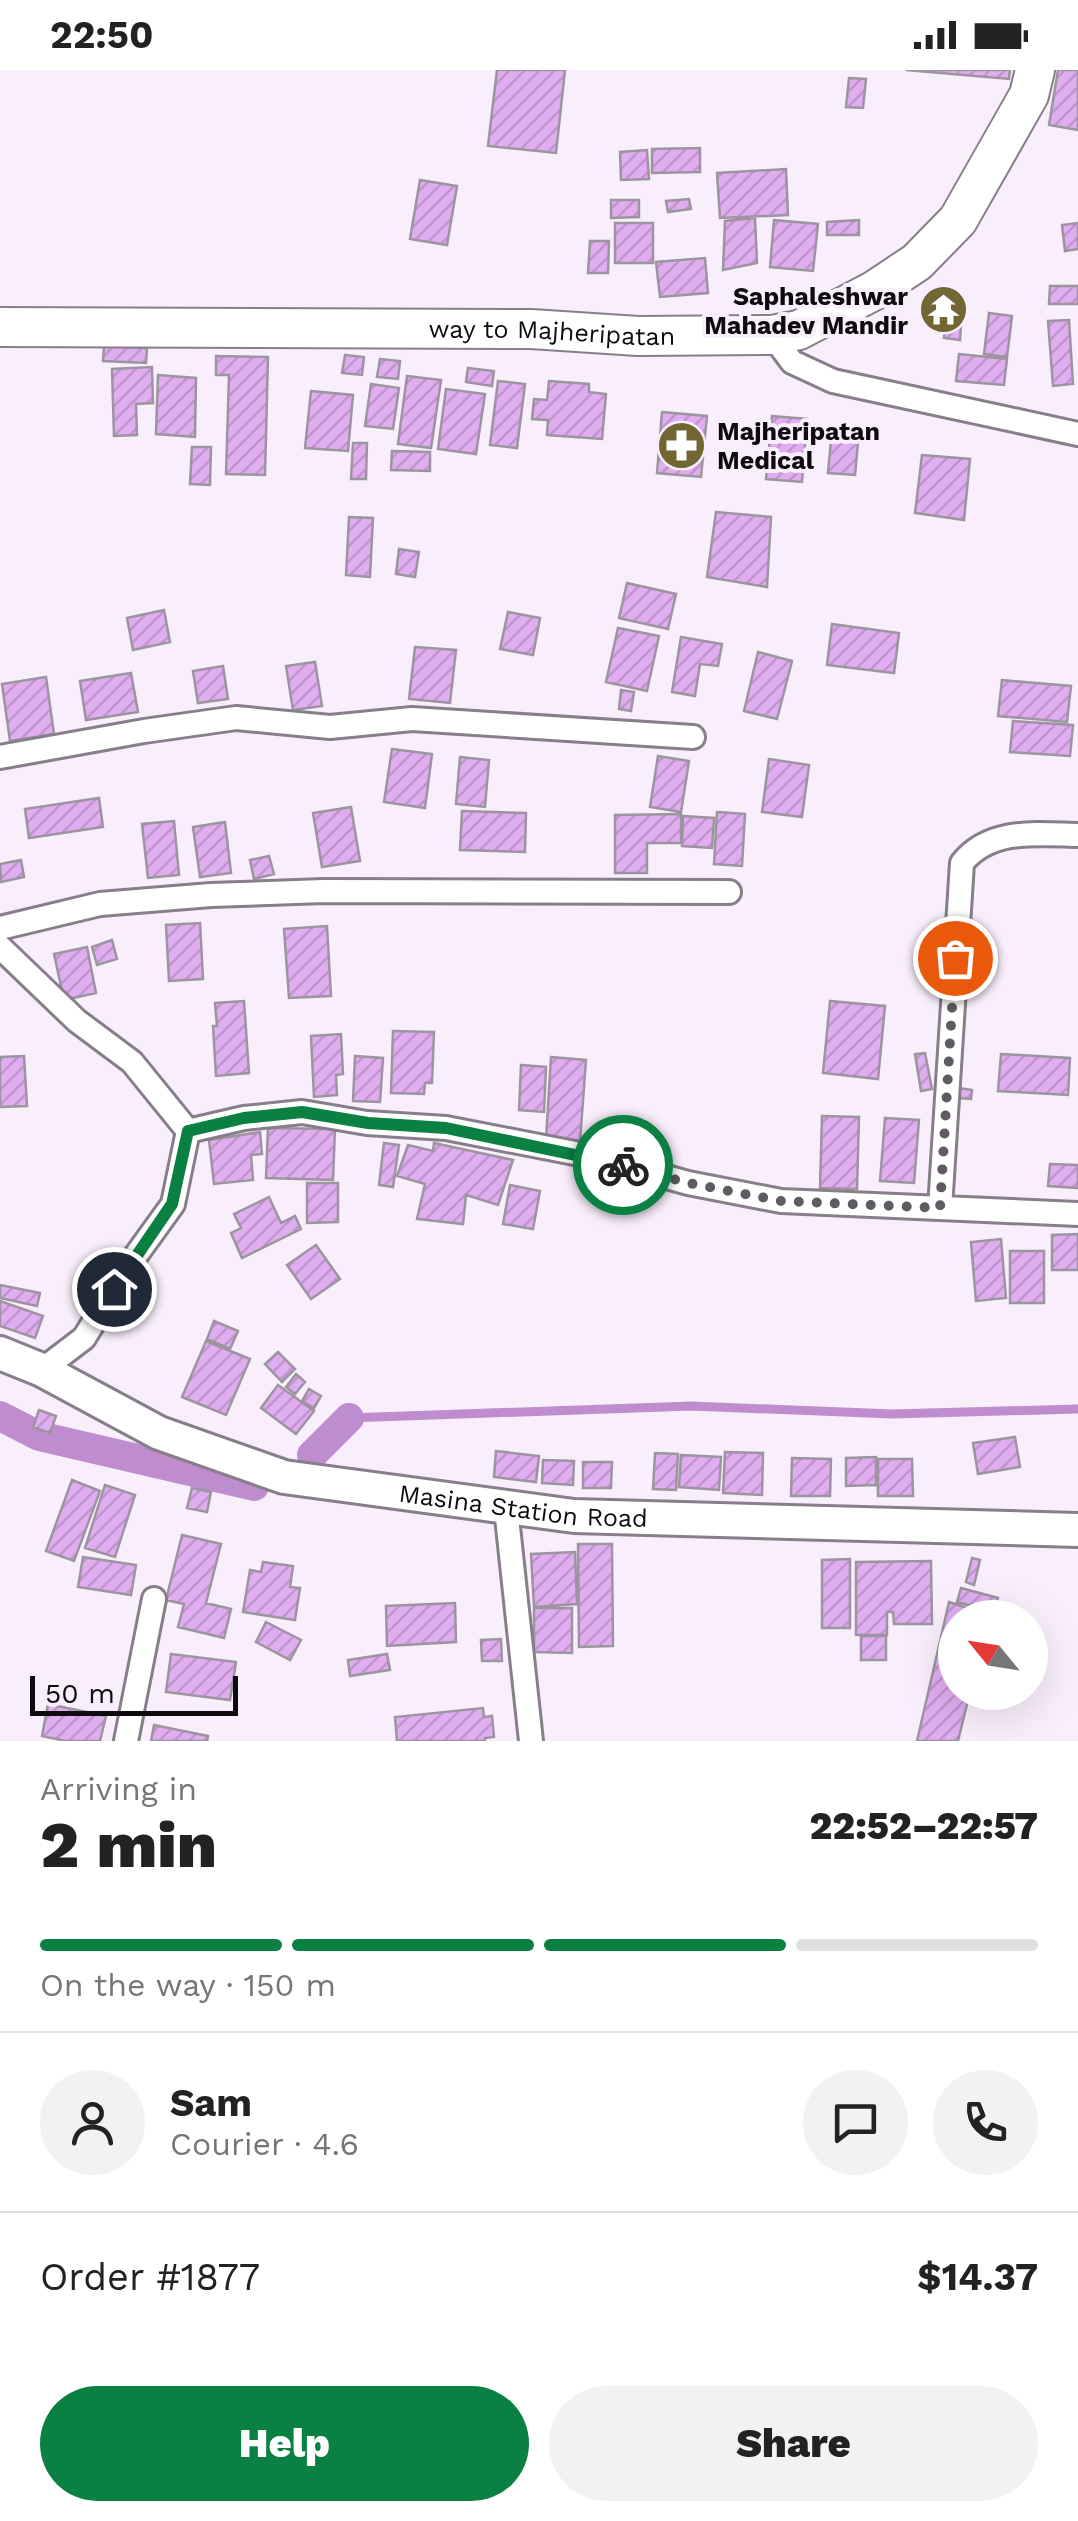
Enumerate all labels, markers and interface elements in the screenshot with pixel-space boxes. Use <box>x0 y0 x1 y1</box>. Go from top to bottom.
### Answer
text: 22:50 <box>50 13 153 57</box>
place label: Saphaleshwar Mahadev Mandir <box>704 282 908 340</box>
temple icon: Saphaleshwar Mahadev Mandir <box>917 284 969 336</box>
street label: way to Majheripatan <box>429 315 675 351</box>
place label: Majheripatan Medical <box>717 417 880 475</box>
pharmacy icon: Majheripatan Medical <box>656 419 708 471</box>
pin <box>913 916 998 1001</box>
icon: bag <box>928 931 983 986</box>
courier <box>573 1115 673 1215</box>
icon: bike <box>596 1138 651 1193</box>
pin <box>72 1247 157 1332</box>
icon: home <box>87 1262 142 1317</box>
street label: Masina Station Road <box>397 1479 648 1533</box>
north arrow <box>938 1600 1048 1710</box>
map controls <box>938 1600 1048 1710</box>
scale bar <box>30 1671 238 1716</box>
text: 50 m <box>45 1677 115 1710</box>
text: Arriving in <box>40 1770 197 1808</box>
text: 22:52–22:57 <box>810 1804 1038 1848</box>
text: 2 min <box>40 1807 217 1883</box>
text: On the way · 150 m <box>40 1966 336 2004</box>
button: person <box>40 2070 145 2175</box>
button: chat <box>803 2070 908 2175</box>
button: phone <box>933 2070 1038 2175</box>
text: Sam <box>170 2081 252 2125</box>
text: Courier · 4.6 <box>170 2125 359 2163</box>
text: Order #1877 <box>40 2255 260 2299</box>
text: $14.37 <box>917 2255 1038 2299</box>
button: Help <box>40 2386 529 2501</box>
button: Share <box>549 2386 1038 2501</box>

